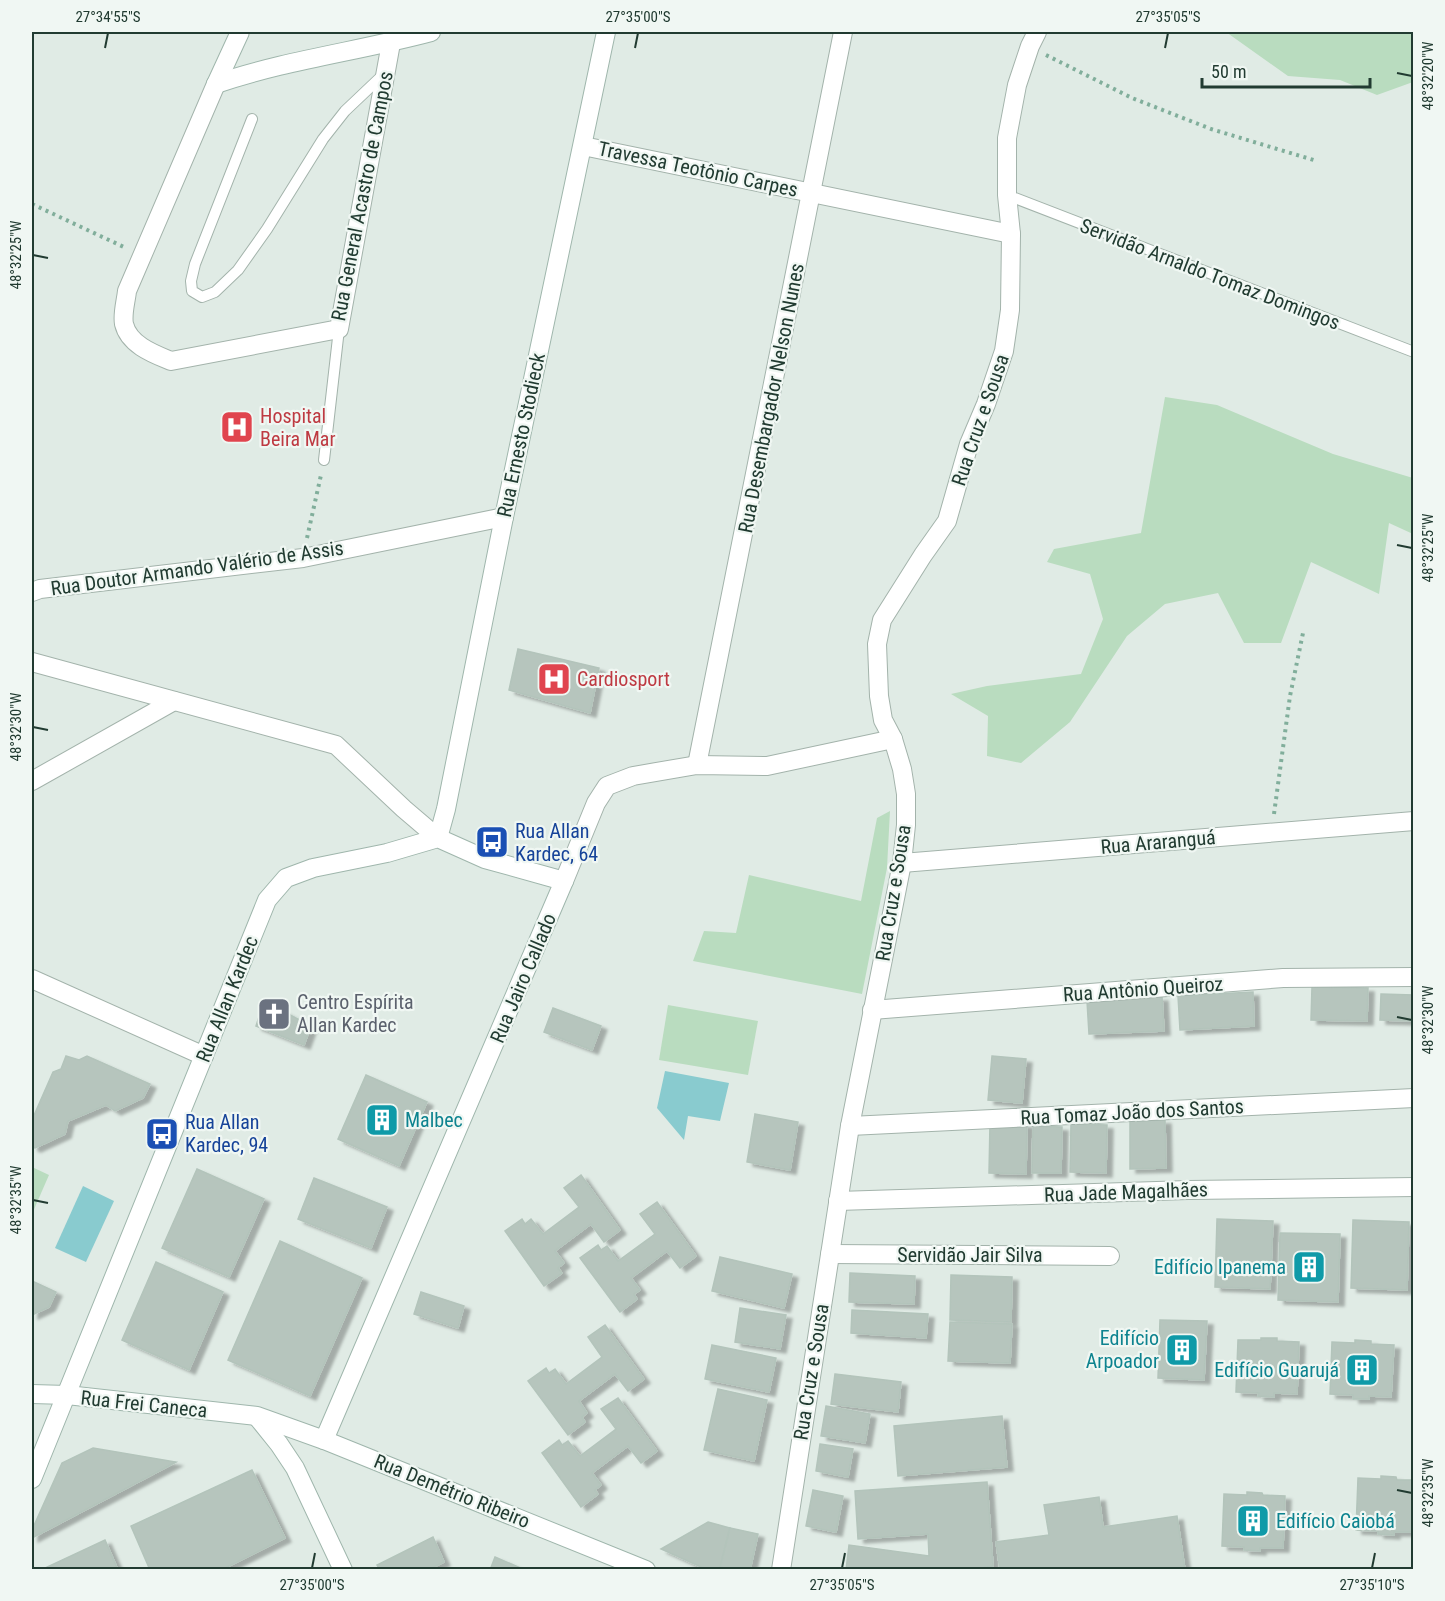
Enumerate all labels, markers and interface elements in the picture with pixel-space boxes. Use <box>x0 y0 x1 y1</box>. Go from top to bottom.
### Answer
text: 27°34'55"S <box>75 8 141 26</box>
text: 27°35'00"S <box>605 8 671 26</box>
text: 27°35'05"S <box>1135 8 1201 26</box>
text: 48°32'20"W <box>1419 41 1437 110</box>
scale bar <box>1202 51 1370 89</box>
text: 50 m <box>1211 61 1246 82</box>
street label: Rua General Acastro de Campos <box>326 69 398 323</box>
street label: Travessa Teotônio Carpes <box>596 136 800 202</box>
street label: Servidão Arnaldo Tomaz Domingos <box>1077 213 1343 335</box>
text: 48°32'25"W <box>7 220 25 289</box>
street label: Rua Desembargador Nelson Nunes <box>733 261 809 535</box>
street label: Rua Ernesto Stodieck <box>492 351 550 519</box>
street label: Rua Cruz e Sousa <box>946 351 1014 489</box>
place label: Hospital Beira Mar <box>260 404 336 451</box>
hospital icon: Hospital Beira Mar <box>219 409 255 445</box>
text: 48°32'25"W <box>1419 513 1437 582</box>
street label: Rua Doutor Armando Valério de Assis <box>49 536 345 600</box>
hospital icon: Cardiosport <box>536 661 572 697</box>
place label: Cardiosport <box>577 667 670 691</box>
text: 48°32'30"W <box>7 692 25 761</box>
place label: Rua Allan Kardec, 64 <box>515 819 598 866</box>
street label: Rua Cruz e Sousa <box>870 823 916 963</box>
bus stop icon: Rua Allan Kardec, 64 <box>474 824 510 860</box>
street label: Rua Araranguá <box>1099 825 1217 859</box>
street label: Rua Jairo Callado <box>485 910 561 1046</box>
street label: Rua Allan Kardec <box>191 932 263 1066</box>
street label: Rua Antônio Queiroz <box>1062 971 1224 1007</box>
text: 48°32'30"W <box>1419 985 1437 1054</box>
place label: Centro Espírita Allan Kardec <box>297 990 414 1037</box>
church icon: Centro Espírita Allan Kardec <box>256 996 292 1032</box>
street label: Rua Tomaz João dos Santos <box>1020 1094 1244 1130</box>
building icon: Malbec <box>364 1102 400 1138</box>
place label: Malbec <box>405 1108 463 1132</box>
place label: Rua Allan Kardec, 94 <box>185 1110 268 1157</box>
bus stop icon: Rua Allan Kardec, 94 <box>144 1116 180 1152</box>
text: 48°32'35"W <box>7 1165 25 1234</box>
street label: Rua Jade Magalhães <box>1044 1177 1208 1207</box>
street label: Servidão Jair Silva <box>897 1243 1043 1267</box>
building icon: Edifício Ipanema <box>1291 1249 1327 1285</box>
place label: Edifício Ipanema <box>1154 1255 1286 1279</box>
street label: Rua Cruz e Sousa <box>788 1302 834 1442</box>
place label: Edifício Arpoador <box>1086 1326 1159 1373</box>
building icon: Edifício Arpoador <box>1164 1332 1200 1368</box>
building icon: Edifício Guarujá <box>1344 1352 1380 1388</box>
place label: Edifício Guarujá <box>1214 1358 1339 1382</box>
street label: Rua Frei Caneca <box>80 1385 208 1423</box>
street label: Rua Demétrio Ribeiro <box>371 1449 533 1533</box>
text: 48°32'35"W <box>1419 1458 1437 1527</box>
building icon: Edifício Caiobá <box>1235 1503 1271 1539</box>
place label: Edifício Caiobá <box>1276 1509 1395 1533</box>
text: 27°35'00"S <box>279 1576 345 1594</box>
text: 27°35'05"S <box>809 1576 875 1594</box>
text: 27°35'10"S <box>1339 1576 1405 1594</box>

